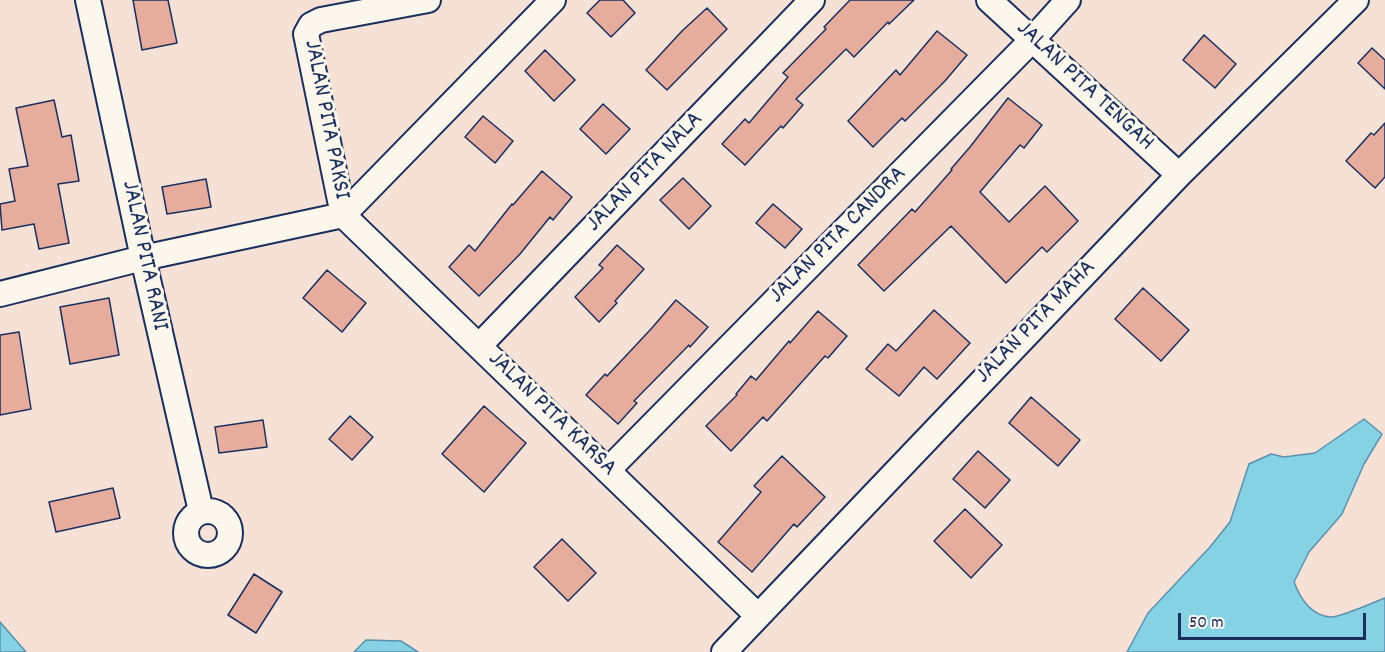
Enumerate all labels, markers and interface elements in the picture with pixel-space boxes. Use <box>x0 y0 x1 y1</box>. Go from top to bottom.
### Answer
street label: JALAN PITA TENGAH <box>1009 16 1159 158</box>
street label: JALAN PITA PAKSI <box>295 38 355 202</box>
street label: JALAN PITA NALA <box>581 107 711 239</box>
street label: JALAN PITA CANDRA <box>764 161 914 311</box>
street label: JALAN PITA RANI <box>113 178 173 334</box>
street label: JALAN PITA MAHA <box>971 255 1103 391</box>
street label: JALAN PITA KARSA <box>480 346 622 484</box>
scale bar <box>1181 601 1368 639</box>
text: 50 m <box>1189 611 1224 636</box>

